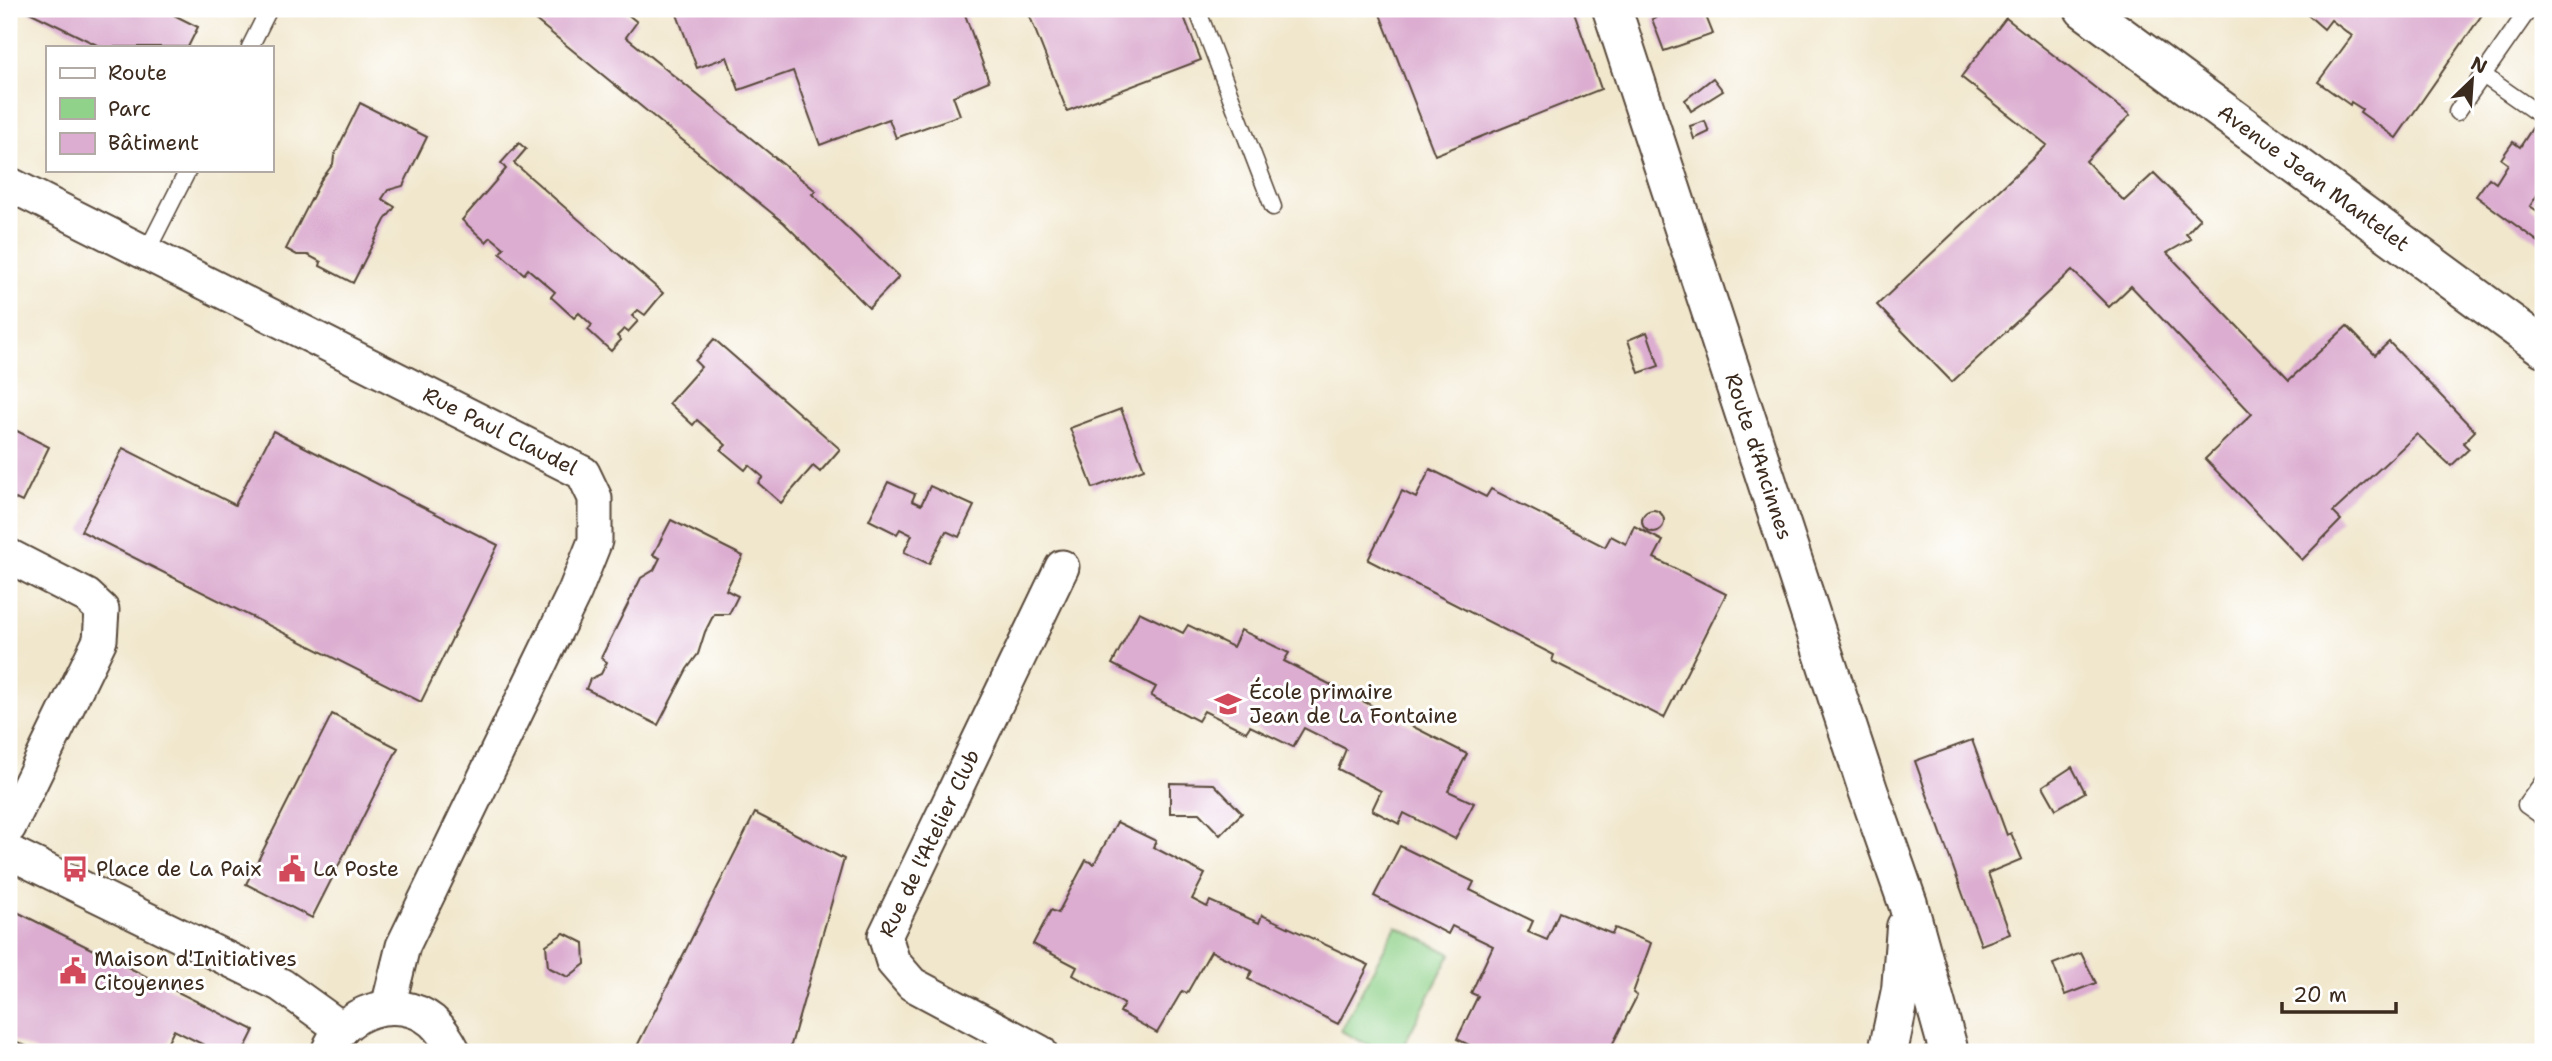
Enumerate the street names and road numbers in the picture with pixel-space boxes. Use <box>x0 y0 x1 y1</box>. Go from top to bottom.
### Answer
street label: Avenue Jean Mantelet <box>2212 98 2415 258</box>
street label: Route d'Ancinnes <box>1718 370 1799 543</box>
street label: Rue Paul Claudel <box>418 381 583 482</box>
street label: Rue de l'Atelier Club <box>872 745 986 942</box>

